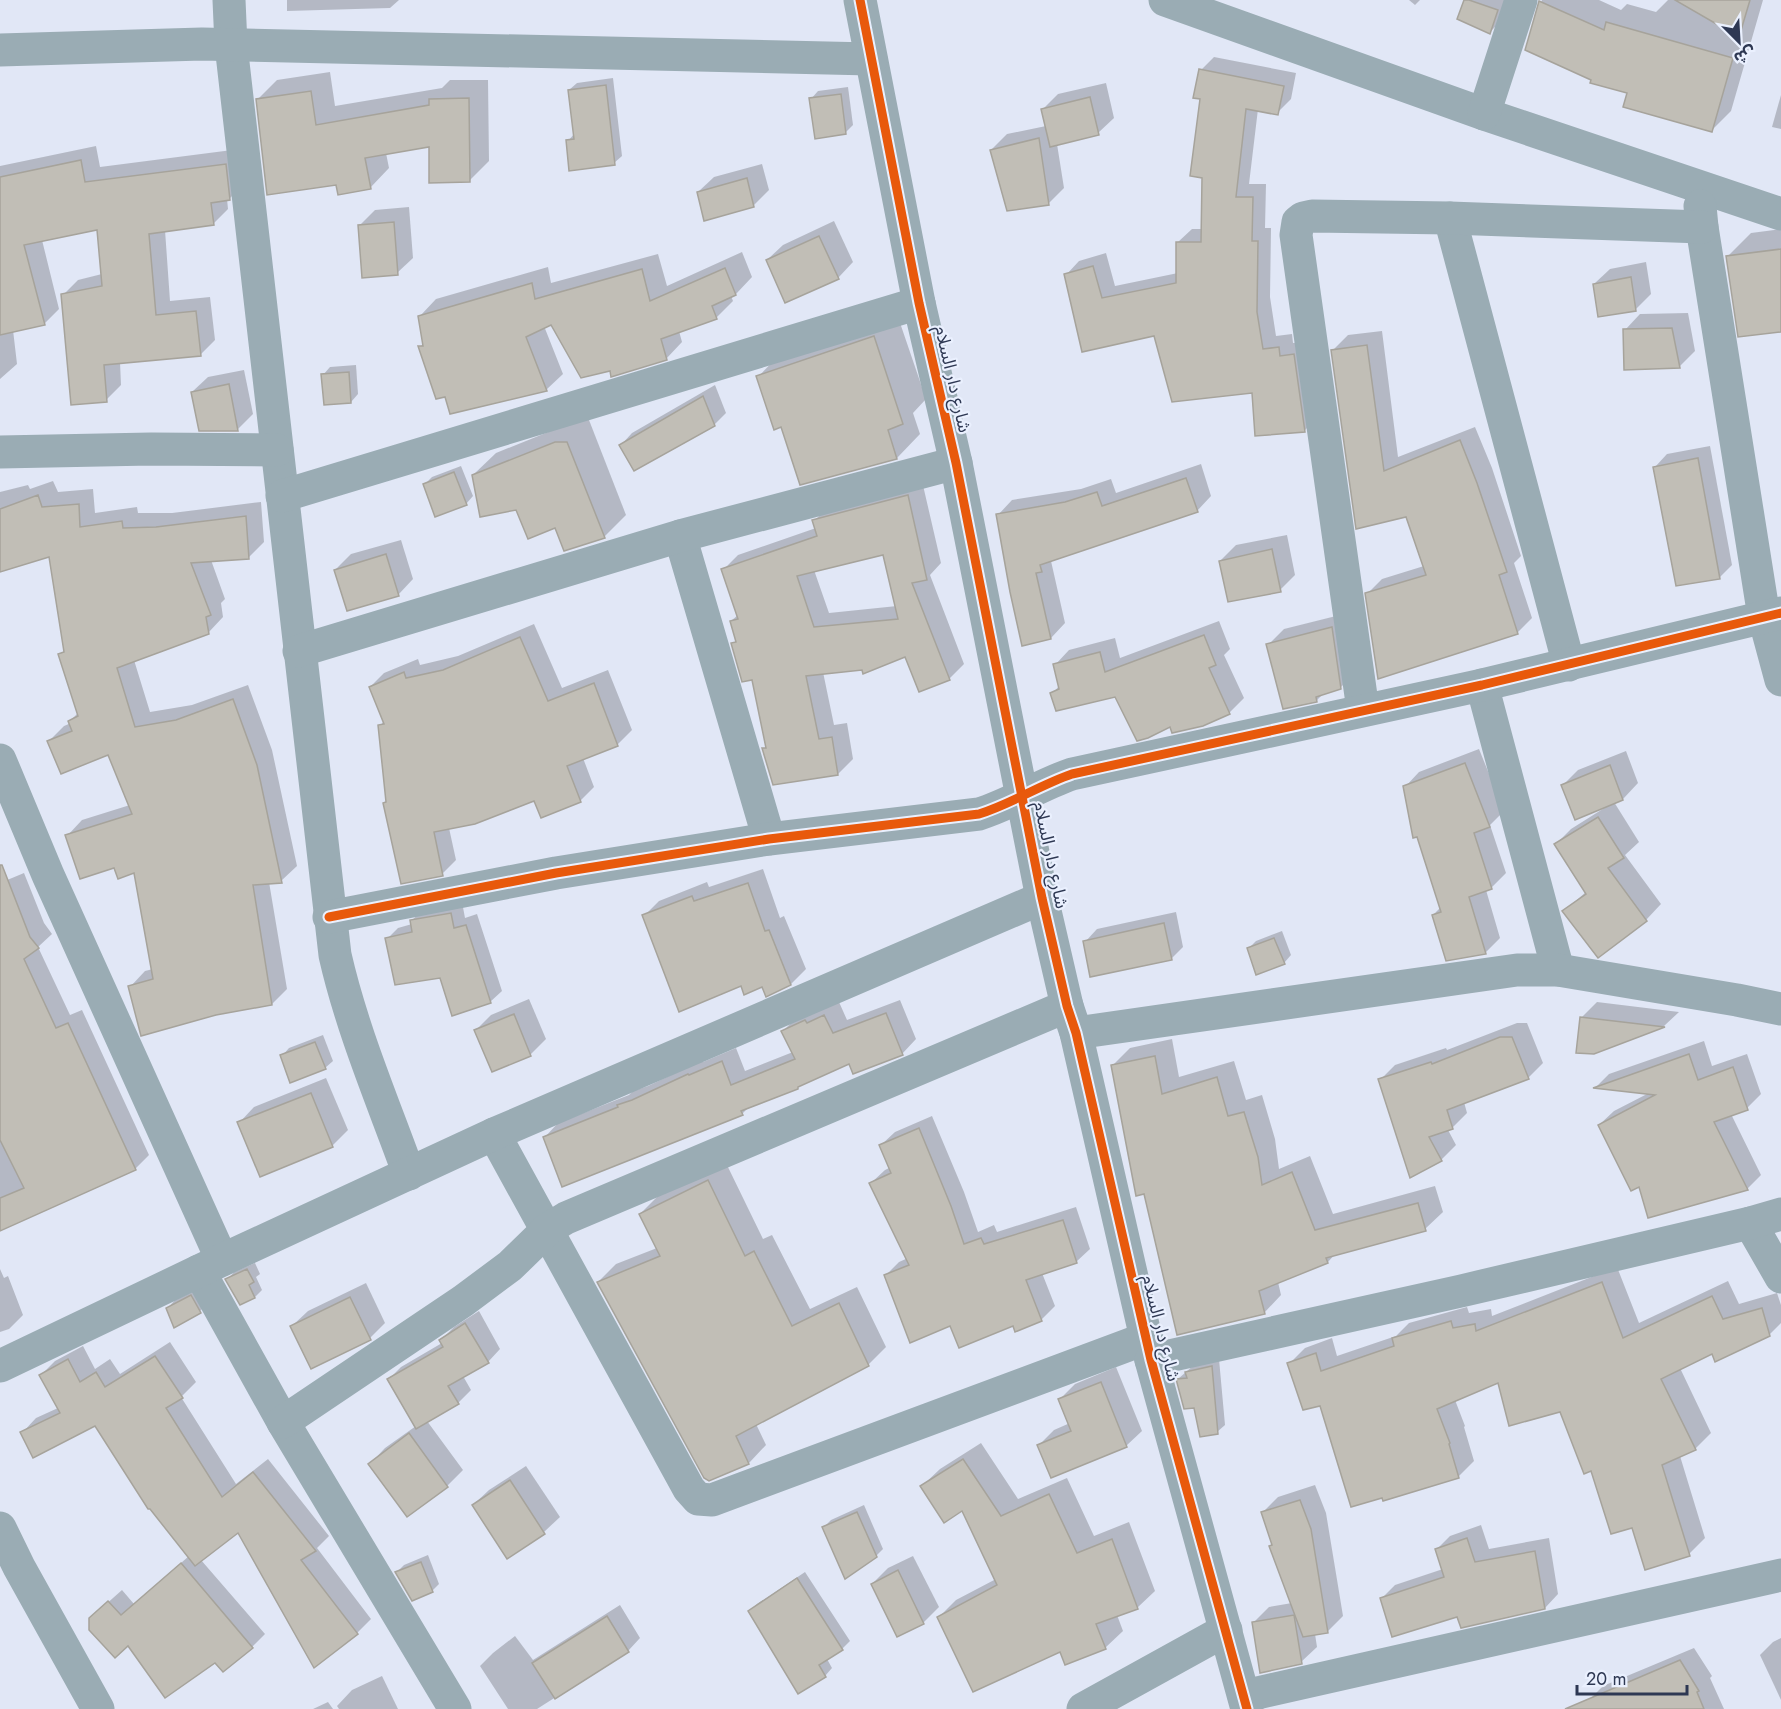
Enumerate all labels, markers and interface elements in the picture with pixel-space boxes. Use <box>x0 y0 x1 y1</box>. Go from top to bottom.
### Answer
north arrow <box>1709 12 1769 72</box>
text: ش <box>1730 40 1760 70</box>
street label: شارع دار السلام <box>927 323 978 435</box>
street label: شارع دار السلام <box>1026 799 1075 911</box>
street label: شارع دار السلام <box>1134 1272 1187 1384</box>
scale bar <box>1577 1658 1686 1696</box>
text: 20 m <box>1586 1666 1626 1692</box>

